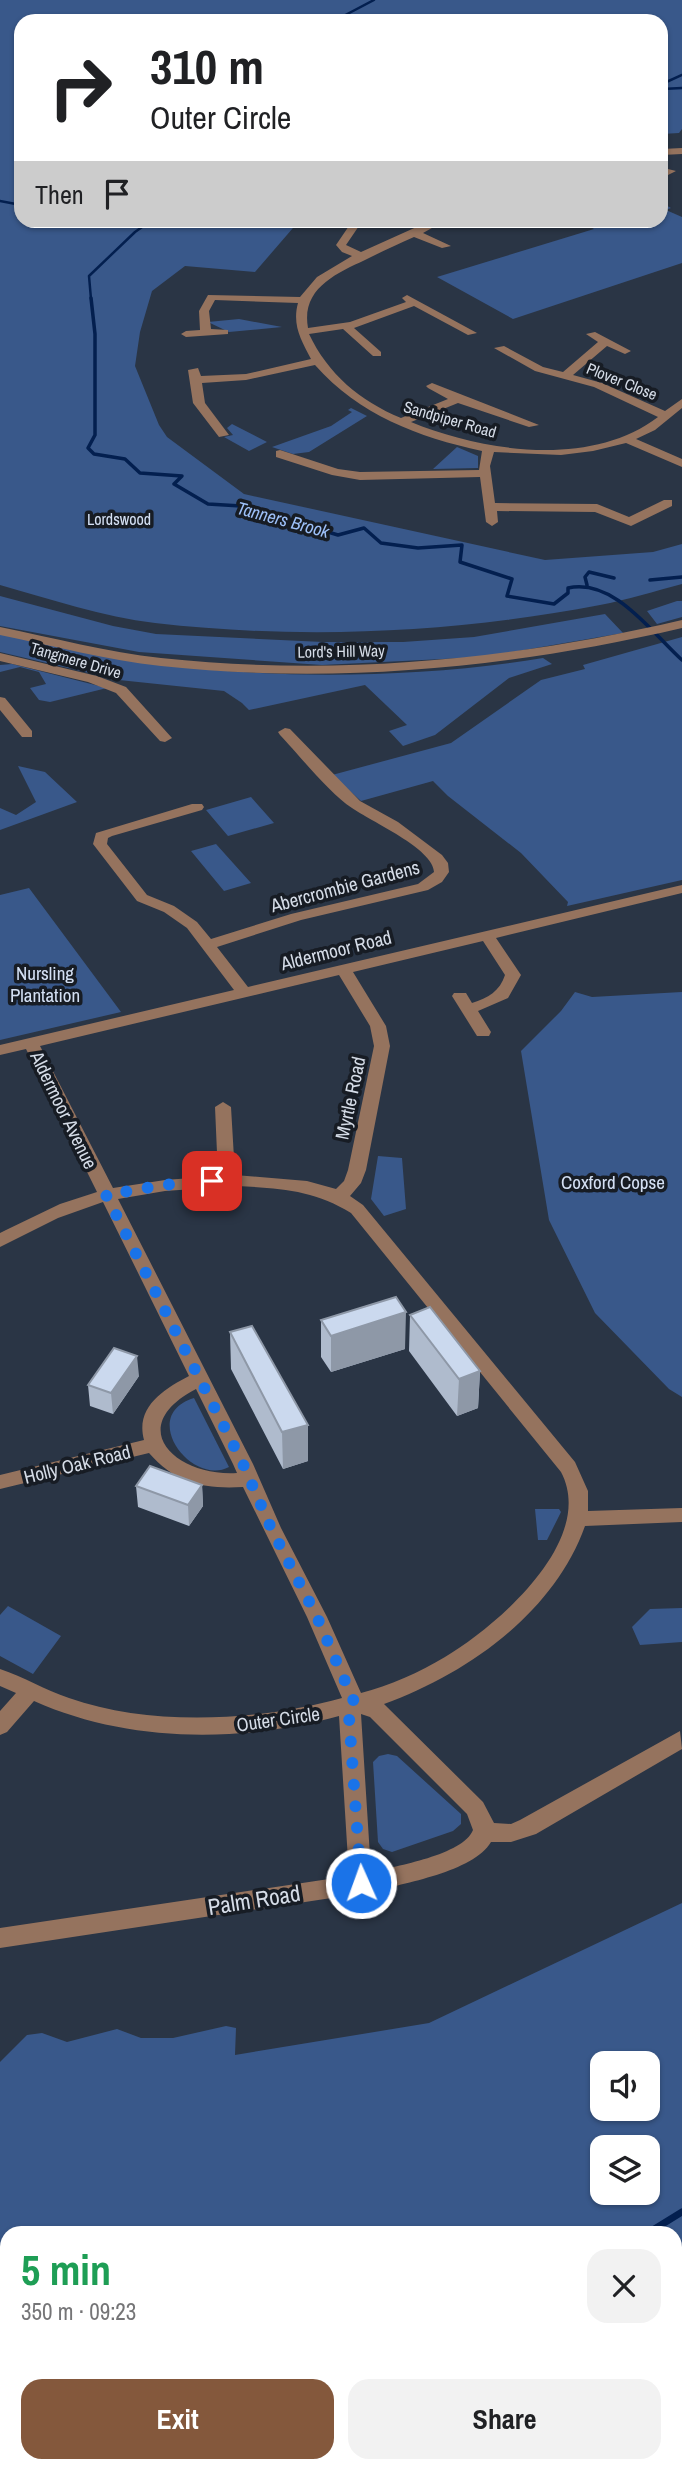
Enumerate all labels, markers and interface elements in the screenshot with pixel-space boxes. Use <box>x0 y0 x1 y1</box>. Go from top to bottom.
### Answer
text: 310 m <box>150 33 264 99</box>
icon: right <box>35 42 126 133</box>
text: Outer Circle <box>150 96 291 139</box>
icon: arrive <box>98 175 136 213</box>
text: Then <box>35 177 84 212</box>
street label: Plover Close <box>583 357 661 405</box>
street label: Sandpiper Road <box>401 395 499 443</box>
water label: Tanners Brook <box>234 495 333 544</box>
park label: Lordswood <box>87 508 151 530</box>
street label: Tangmere Drive <box>28 637 124 683</box>
street label: Lord's Hill Way <box>297 639 385 663</box>
street label: Abercrombie Gardens <box>267 854 423 919</box>
street label: Aldermoor Road <box>277 924 394 977</box>
park label: Nursling Plantation <box>10 960 80 1008</box>
street label: Aldermoor Avenue <box>24 1046 104 1173</box>
street label: Myrtle Road <box>329 1054 371 1142</box>
pin <box>182 1151 242 1211</box>
icon: arrive <box>193 1162 231 1200</box>
park label: Coxford Copse <box>561 1169 665 1195</box>
street label: Holly Oak Road <box>21 1438 133 1490</box>
street label: Outer Circle <box>235 1700 321 1738</box>
position arrow <box>324 1846 398 1920</box>
street label: Palm Road <box>205 1877 302 1922</box>
map controls <box>590 2051 660 2205</box>
button: sound <box>590 2051 660 2121</box>
button: layers <box>590 2135 660 2205</box>
text: 5 min <box>21 2242 111 2298</box>
button: close <box>587 2249 661 2323</box>
text: 350 m · 09:23 <box>21 2296 136 2327</box>
button: Exit <box>21 2379 334 2459</box>
button: Share <box>348 2379 661 2459</box>

